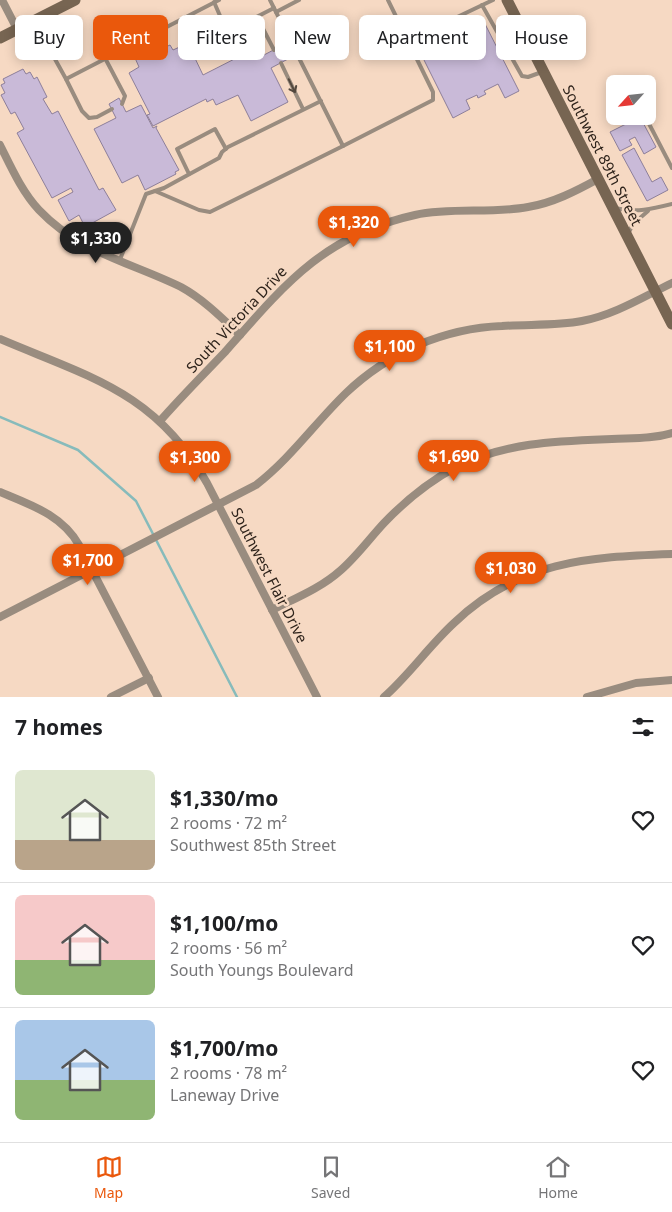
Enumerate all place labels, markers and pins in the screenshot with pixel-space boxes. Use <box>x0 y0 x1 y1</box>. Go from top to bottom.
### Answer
pin: $1,320 <box>313 206 395 248</box>
pin: $1,330 <box>55 222 137 264</box>
pin: $1,100 <box>349 330 431 372</box>
pin: $1,300 <box>154 440 236 483</box>
pin: $1,690 <box>413 440 495 482</box>
pin: $1,700 <box>47 544 129 586</box>
pin: $1,030 <box>470 552 552 594</box>

